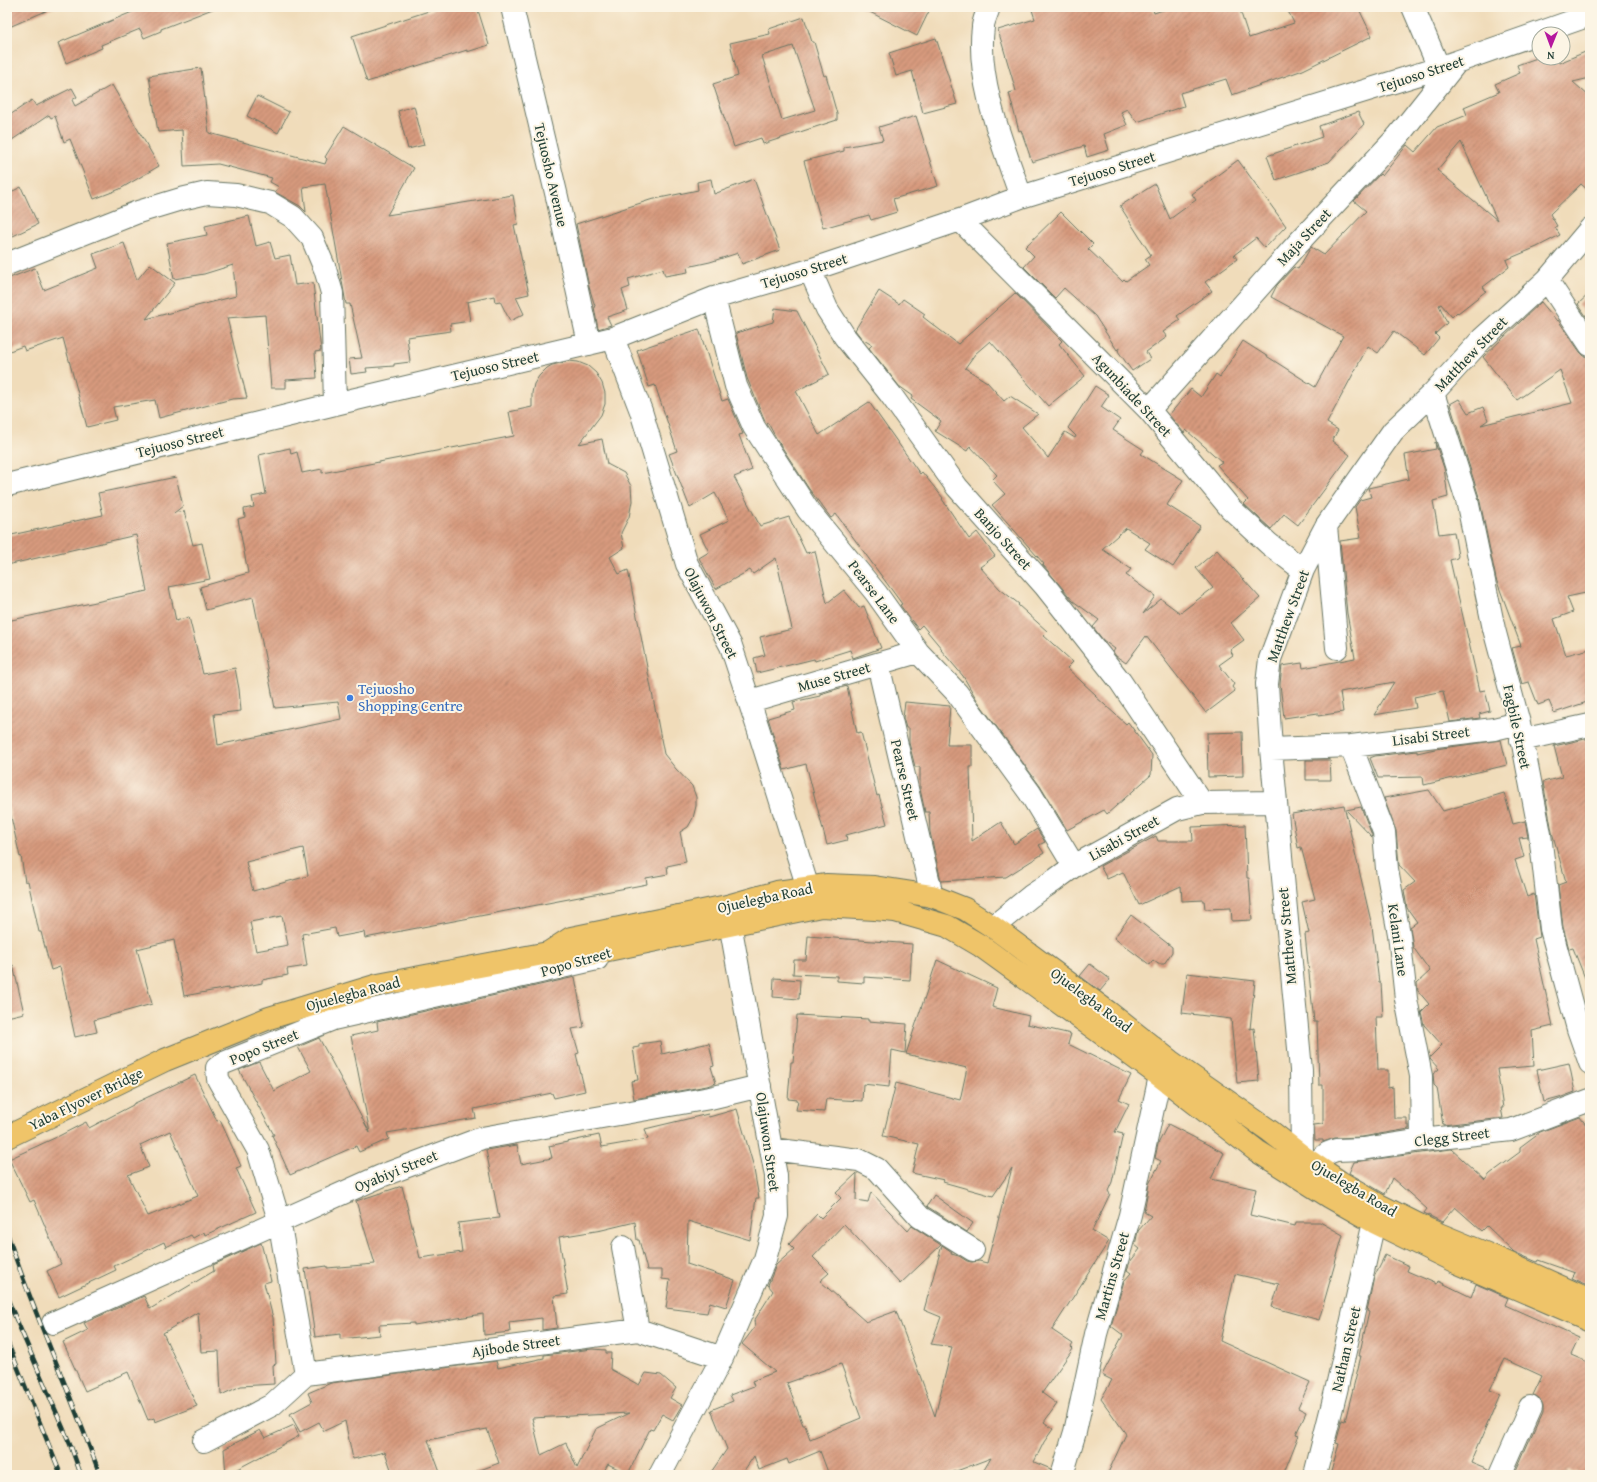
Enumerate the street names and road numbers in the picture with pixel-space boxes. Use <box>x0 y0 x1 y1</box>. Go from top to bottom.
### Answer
street label: Tejuoso Street <box>1375 49 1467 97</box>
street label: Tejuosho Avenue <box>529 121 574 229</box>
street label: Tejuoso Street <box>1066 145 1158 192</box>
street label: Maja Street <box>1271 203 1336 270</box>
street label: Tejuoso Street <box>758 247 850 294</box>
street label: Matthew Street <box>1429 311 1512 396</box>
street label: Tejuoso Street <box>449 345 542 386</box>
street label: Agunbiade Street <box>1088 348 1178 442</box>
street label: Tejuoso Street <box>134 420 227 463</box>
street label: Banjo Street <box>970 503 1037 575</box>
street label: Pearse Lane <box>844 556 905 628</box>
street label: Olajuwon Street <box>679 563 744 663</box>
street label: Matthew Street <box>1261 566 1314 665</box>
street label: Muse Street <box>795 656 873 697</box>
street label: Fagbile Street <box>1498 683 1537 772</box>
street label: Lisabi Street <box>1391 720 1472 751</box>
street label: Pearse Street <box>886 737 925 823</box>
street label: Lisabi Street <box>1085 809 1163 866</box>
street label: Ojuelegba Road <box>715 877 814 918</box>
street label: Matthew Street <box>1272 886 1301 985</box>
street label: Kelani Lane <box>1383 902 1414 978</box>
street label: Popo Street <box>538 941 614 982</box>
street label: Ojuelegba Road <box>1046 962 1136 1037</box>
street label: Ojuelegba Road <box>304 971 402 1016</box>
street label: Popo Street <box>226 1023 302 1070</box>
street label: Yaba Flyover Bridge <box>25 1062 146 1135</box>
street label: Olajuwon Street <box>751 1091 786 1194</box>
street label: Clegg Street <box>1413 1121 1491 1152</box>
street label: Oyabiyi Street <box>351 1144 441 1197</box>
street label: Ojuelegba Road <box>1307 1154 1401 1221</box>
street label: Martins Street <box>1089 1229 1134 1322</box>
street label: Nathan Street <box>1325 1303 1366 1394</box>
street label: Ajibode Street <box>470 1329 562 1362</box>

